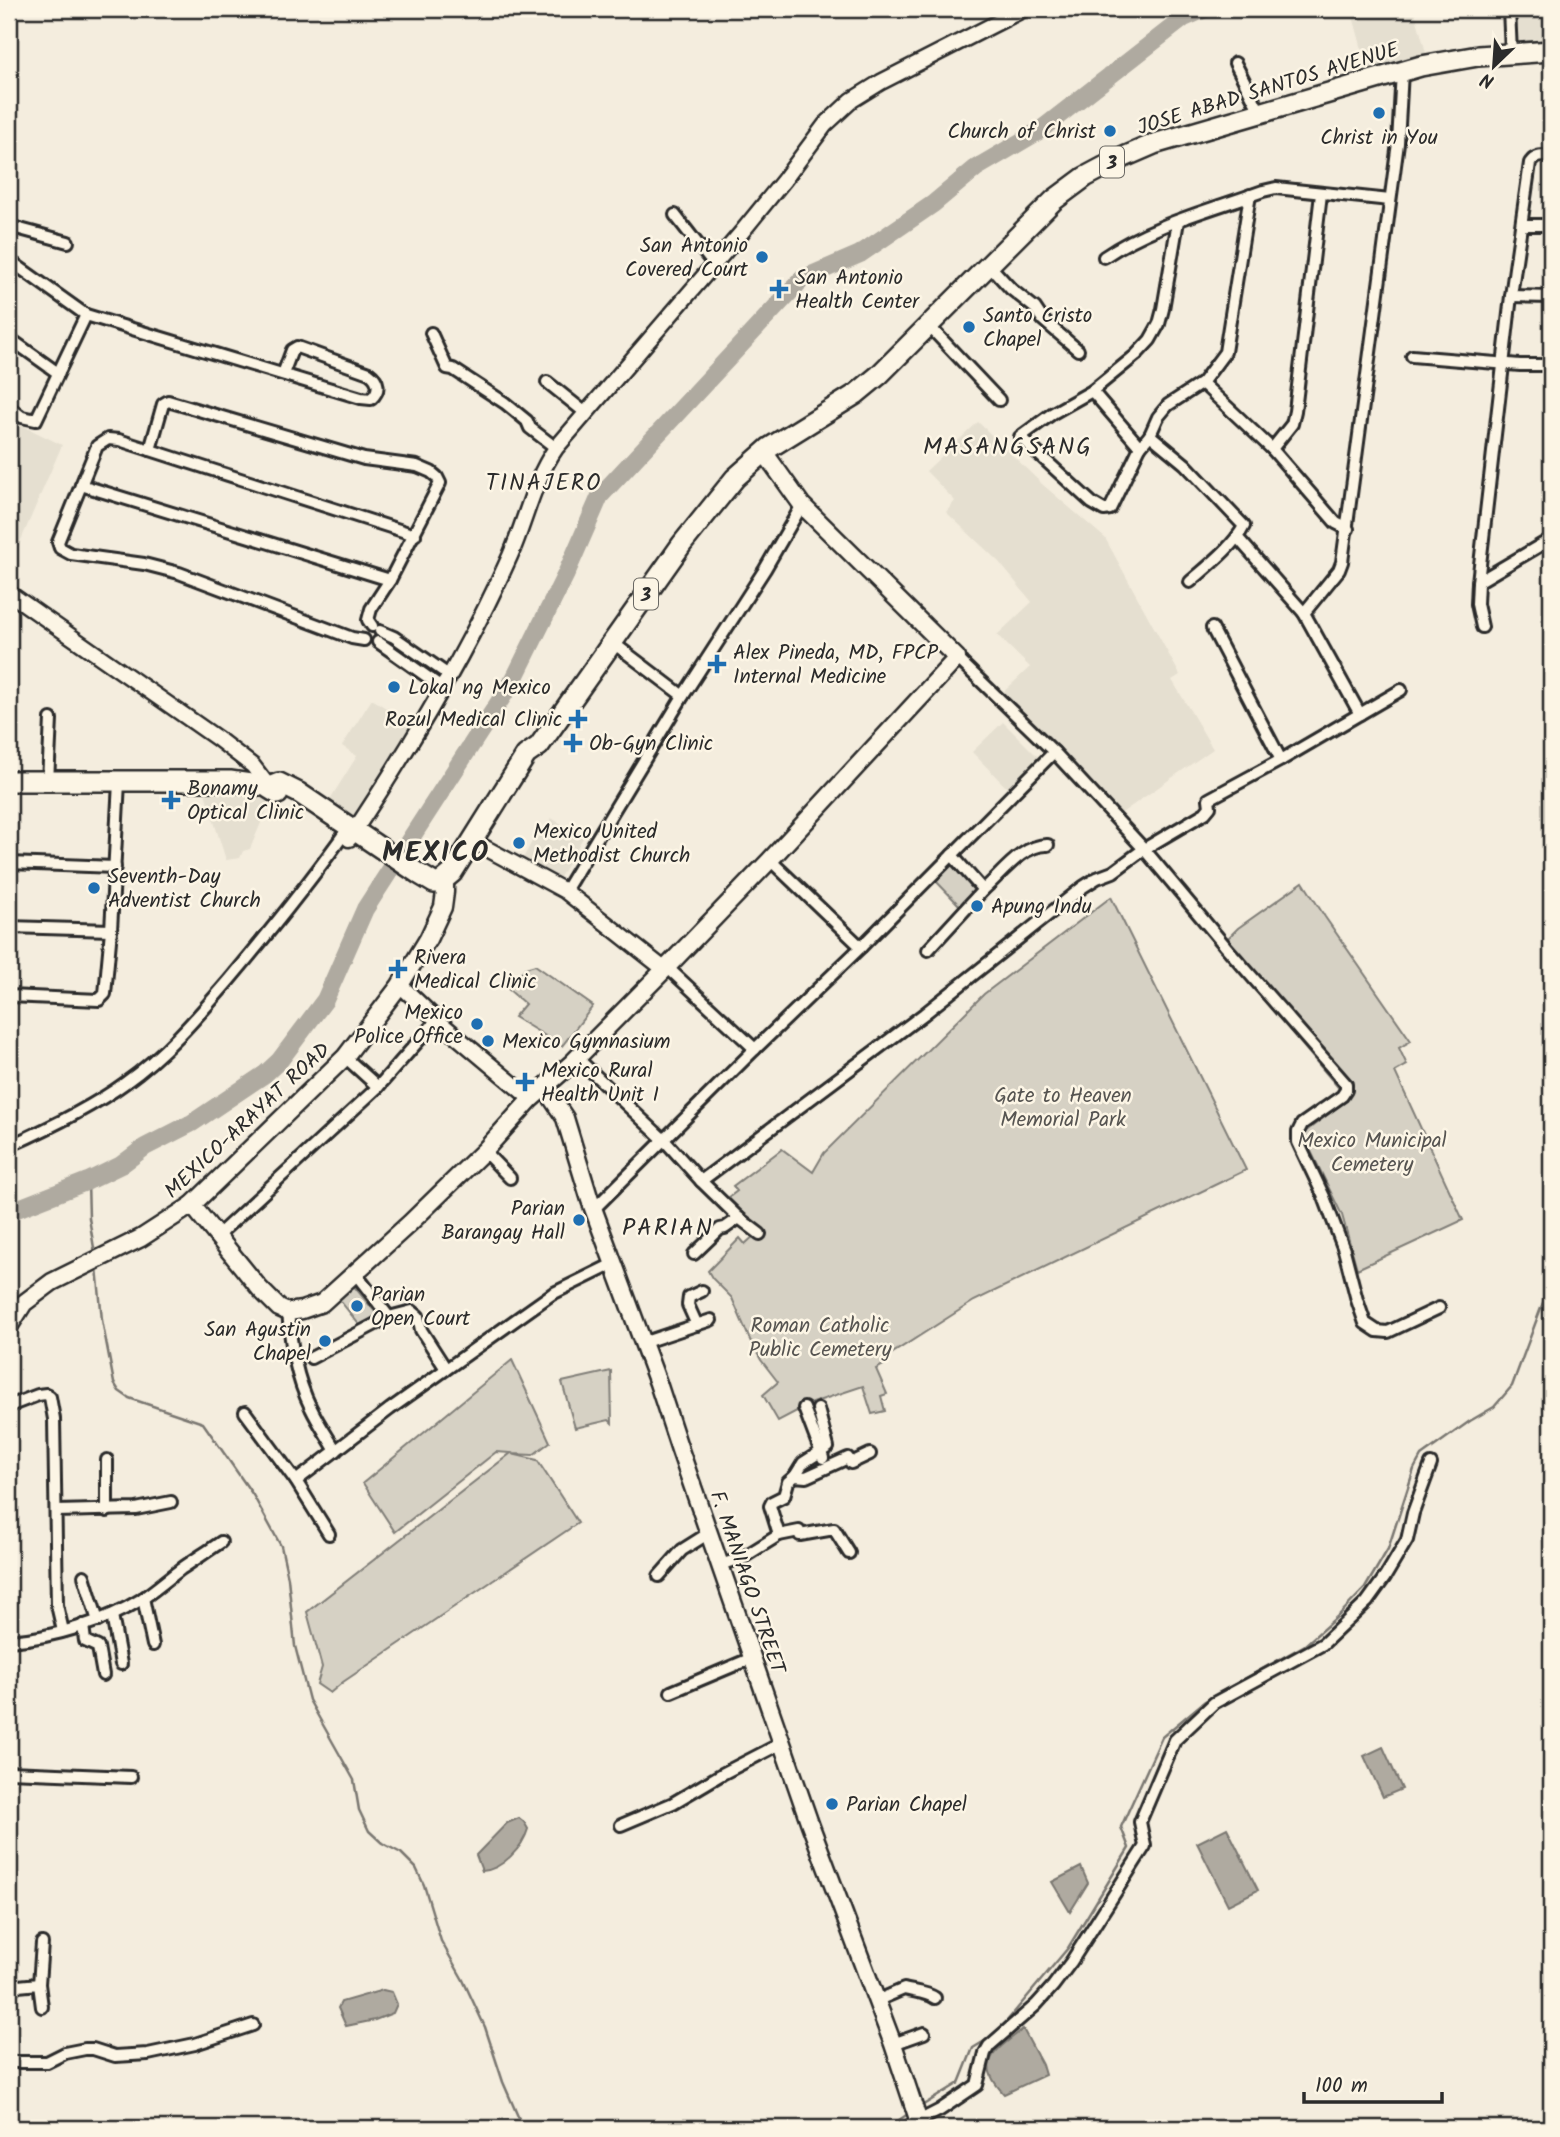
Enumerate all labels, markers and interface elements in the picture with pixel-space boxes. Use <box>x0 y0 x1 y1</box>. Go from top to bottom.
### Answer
north arrow <box>1458 32 1528 102</box>
street label: JOSE ABAD SANTOS AVENUE <box>1133 34 1404 145</box>
text: N <box>1476 63 1499 96</box>
marker: Christ in You <box>1371 105 1387 121</box>
place label: Church of Christ <box>947 116 1097 149</box>
place label: Christ in You <box>1320 122 1438 155</box>
marker: Church of Christ <box>1102 123 1118 139</box>
road number: 3 <box>1100 146 1124 178</box>
place label: San Antonio Covered Court <box>625 230 749 287</box>
marker: San Antonio Covered Court <box>754 249 770 265</box>
place label: San Antonio Health Center <box>795 262 920 319</box>
marker: San Antonio Health Center <box>769 279 789 299</box>
place label: Santo Cristo Chapel <box>983 300 1092 357</box>
marker: Santo Cristo Chapel <box>961 319 977 335</box>
district label: MASANGSANG <box>923 428 1093 467</box>
district label: TINAJERO <box>486 466 602 502</box>
road number: 3 <box>634 579 658 610</box>
place label: Alex Pineda, MD, FPCP Internal Medicine <box>733 637 939 694</box>
marker: Alex Pineda, MD, FPCP Internal Medicine <box>707 654 727 674</box>
place label: Lokal ng Mexico <box>408 672 551 705</box>
marker: Lokal ng Mexico <box>386 679 402 695</box>
place label: Rozul Medical Clinic <box>385 704 562 737</box>
marker: Rozul Medical Clinic <box>568 709 588 729</box>
place label: Ob-Gyn Clinic <box>589 728 713 761</box>
marker: Ob-Gyn Clinic <box>563 733 583 753</box>
place label: Bonamy Optical Clinic <box>187 773 304 830</box>
marker: Bonamy Optical Clinic <box>161 790 181 810</box>
place label: Mexico United Methodist Church <box>533 816 690 873</box>
district label: MEXICO <box>382 831 490 876</box>
marker: Mexico United Methodist Church <box>511 835 527 851</box>
place label: Seventh-Day Adventist Church <box>108 861 261 918</box>
marker: Seventh-Day Adventist Church <box>86 880 102 896</box>
place label: Apung Indu <box>991 891 1092 924</box>
marker: Apung Indu <box>969 898 985 914</box>
place label: Rivera Medical Clinic <box>414 942 537 999</box>
marker: Rivera Medical Clinic <box>388 959 408 979</box>
place label: Mexico Police Office <box>354 997 464 1054</box>
marker: Mexico Police Office <box>469 1016 485 1032</box>
place label: Mexico Gymnasium <box>502 1026 670 1059</box>
marker: Mexico Gymnasium <box>480 1033 496 1049</box>
street label: MEXICO-ARAYAT ROAD <box>157 1035 339 1207</box>
place label: Mexico Rural Health Unit I <box>541 1055 659 1112</box>
marker: Mexico Rural Health Unit I <box>515 1072 535 1092</box>
park label: Gate to Heaven Memorial Park <box>994 1080 1132 1137</box>
park label: Mexico Municipal Cemetery <box>1297 1125 1447 1182</box>
place label: Parian Barangay Hall <box>441 1193 565 1250</box>
district label: PARIAN <box>622 1209 714 1248</box>
marker: Parian Barangay Hall <box>571 1212 587 1228</box>
place label: Parian Open Court <box>371 1279 471 1336</box>
marker: Parian Open Court <box>349 1298 365 1314</box>
park label: Roman Catholic Public Cemetery <box>748 1310 892 1367</box>
place label: San Agustin Chapel <box>204 1314 311 1371</box>
marker: San Agustin Chapel <box>317 1333 333 1349</box>
street label: F. MANIAGO STREET <box>700 1486 794 1680</box>
place label: Parian Chapel <box>846 1789 967 1822</box>
marker: Parian Chapel <box>824 1796 840 1812</box>
scale bar <box>1304 2060 1443 2104</box>
text: 100 m <box>1315 2070 1368 2103</box>

